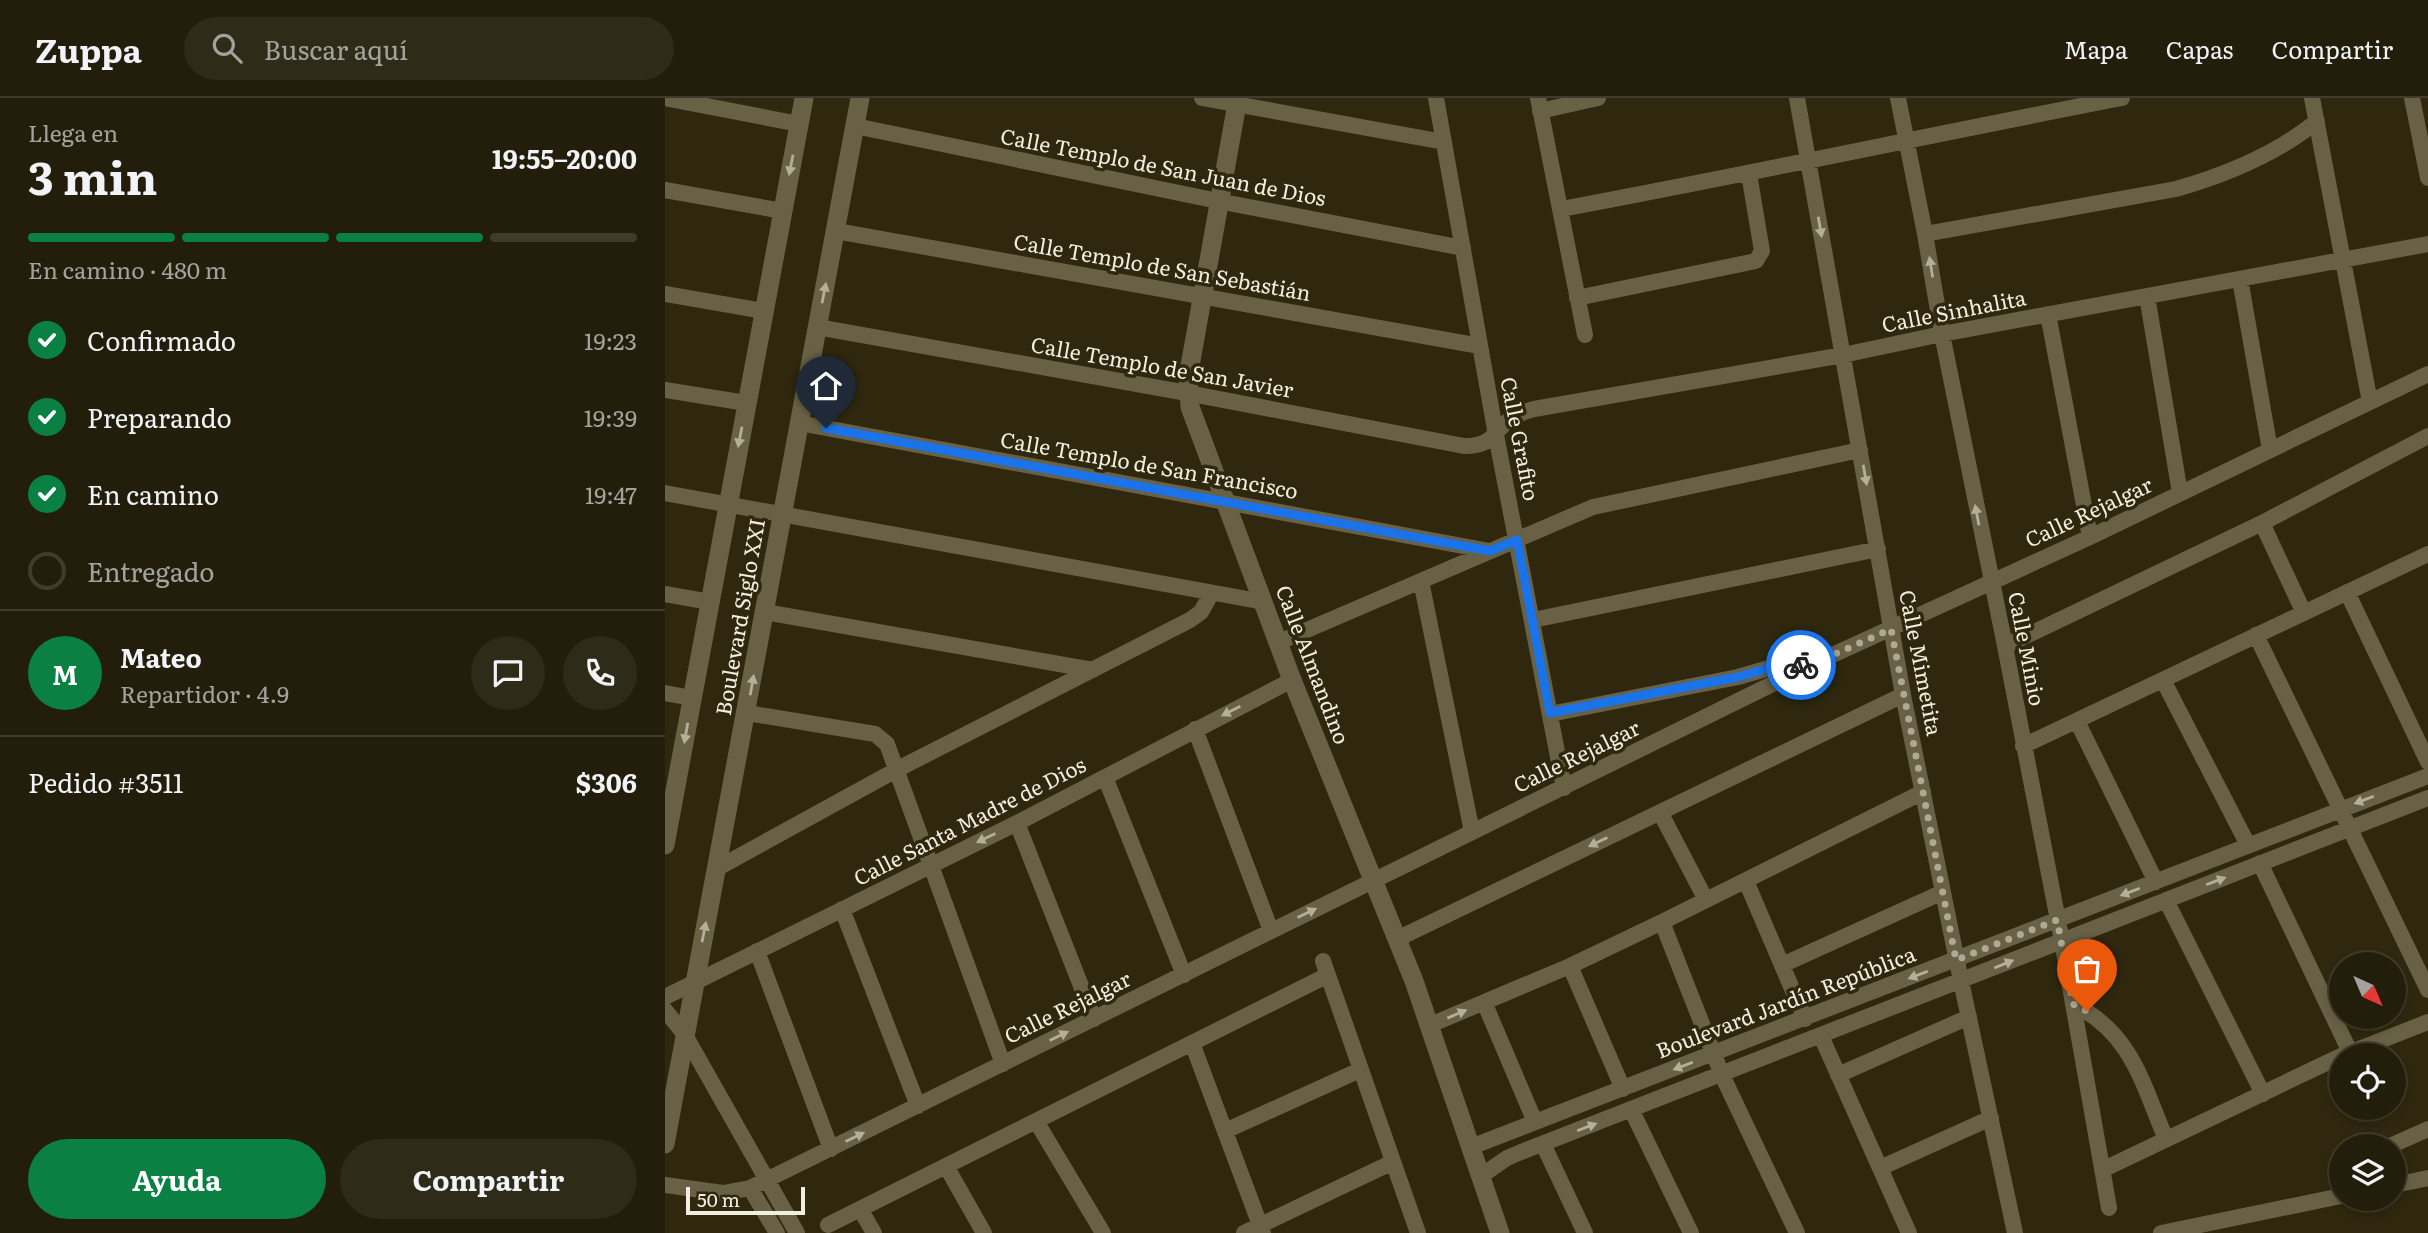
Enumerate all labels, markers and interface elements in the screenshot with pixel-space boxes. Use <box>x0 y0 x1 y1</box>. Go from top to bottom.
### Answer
search box <box>184 17 674 80</box>
text: Zuppa <box>35 24 142 73</box>
icon: search <box>208 29 246 67</box>
text: Buscar aquí <box>264 29 408 68</box>
text: Mapa <box>2064 31 2128 66</box>
text: Capas <box>2166 31 2233 66</box>
text: Compartir <box>2271 31 2393 66</box>
text: Llega en <box>28 115 118 149</box>
street label: Calle Templo de San Juan de Dios <box>998 119 1329 212</box>
text: 19:55–20:00 <box>492 138 637 177</box>
text: 3 min <box>28 141 158 209</box>
one-way arrow <box>786 154 797 176</box>
one-way arrow <box>1815 216 1826 238</box>
street label: Calle Templo de San Sebastián <box>1011 224 1314 307</box>
text: En camino · 480 m <box>28 252 227 286</box>
one-way arrow <box>1925 256 1936 278</box>
street label: Calle Sinhalita <box>1879 280 2029 339</box>
one-way arrow <box>819 282 830 304</box>
text: Confirmado <box>87 320 236 359</box>
icon: check <box>28 321 66 359</box>
text: 19:23 <box>584 323 637 357</box>
street label: Calle Templo de San Javier <box>1029 327 1296 404</box>
pin <box>796 356 856 428</box>
icon: home <box>807 367 845 405</box>
street label: Calle Grafito <box>1494 374 1549 503</box>
text: Preparando <box>87 397 232 436</box>
icon: check <box>28 398 66 436</box>
text: 19:39 <box>584 400 637 434</box>
street label: Calle Templo de San Francisco <box>998 422 1301 505</box>
one-way arrow <box>734 426 745 448</box>
one-way arrow <box>1859 464 1870 486</box>
street label: Calle Rejalgar <box>2019 468 2157 554</box>
text: En camino <box>87 474 219 513</box>
icon: check <box>28 475 66 513</box>
text: 19:47 <box>585 477 637 511</box>
one-way arrow <box>1972 504 1983 526</box>
street label: Boulevard Siglo XXI <box>706 516 771 717</box>
text: Entregado <box>87 551 214 590</box>
street label: Calle Almandino <box>1270 580 1359 748</box>
street label: Calle Mimetita <box>1893 587 1952 739</box>
street label: Calle Minio <box>2002 589 2055 708</box>
courier <box>1766 630 1836 700</box>
button: chat <box>471 636 545 710</box>
button: phone <box>563 636 637 710</box>
text: Mateo <box>120 637 202 676</box>
icon: bike <box>1782 646 1820 684</box>
text: M <box>52 654 78 693</box>
one-way arrow <box>747 674 758 696</box>
text: Repartidor · 4.9 <box>120 676 289 710</box>
one-way arrow <box>1221 705 1241 717</box>
street label: Calle Rejalgar <box>1507 711 1644 799</box>
one-way arrow <box>680 722 691 744</box>
street label: Calle Santa Madre de Dios <box>847 748 1090 892</box>
text: Pedido #3511 <box>28 762 184 801</box>
text: $306 <box>576 762 637 801</box>
one-way arrow <box>2354 795 2375 806</box>
one-way arrow <box>976 833 996 844</box>
one-way arrow <box>1588 836 1608 847</box>
one-way arrow <box>2205 875 2226 886</box>
one-way arrow <box>2119 887 2140 898</box>
one-way arrow <box>1297 908 1317 920</box>
one-way arrow <box>699 921 710 943</box>
street label: Boulevard Jardín República <box>1651 937 1920 1065</box>
pin <box>2057 939 2117 1011</box>
icon: bag <box>2068 950 2106 988</box>
north arrow <box>2329 952 2406 1029</box>
map controls <box>2329 952 2406 1211</box>
one-way arrow <box>1994 959 2015 970</box>
street label: Calle Rejalgar <box>998 962 1135 1050</box>
one-way arrow <box>1907 969 1928 980</box>
one-way arrow <box>1447 1008 1467 1020</box>
one-way arrow <box>1049 1031 1069 1042</box>
button: locate <box>2329 1043 2406 1120</box>
one-way arrow <box>1672 1061 1693 1072</box>
one-way arrow <box>1576 1121 1597 1132</box>
one-way arrow <box>845 1131 865 1142</box>
button: layers <box>2329 1134 2406 1211</box>
button: Ayuda <box>28 1139 326 1219</box>
button: Compartir <box>340 1139 637 1219</box>
scale bar <box>686 1184 805 1216</box>
text: 50 m <box>697 1185 740 1213</box>

